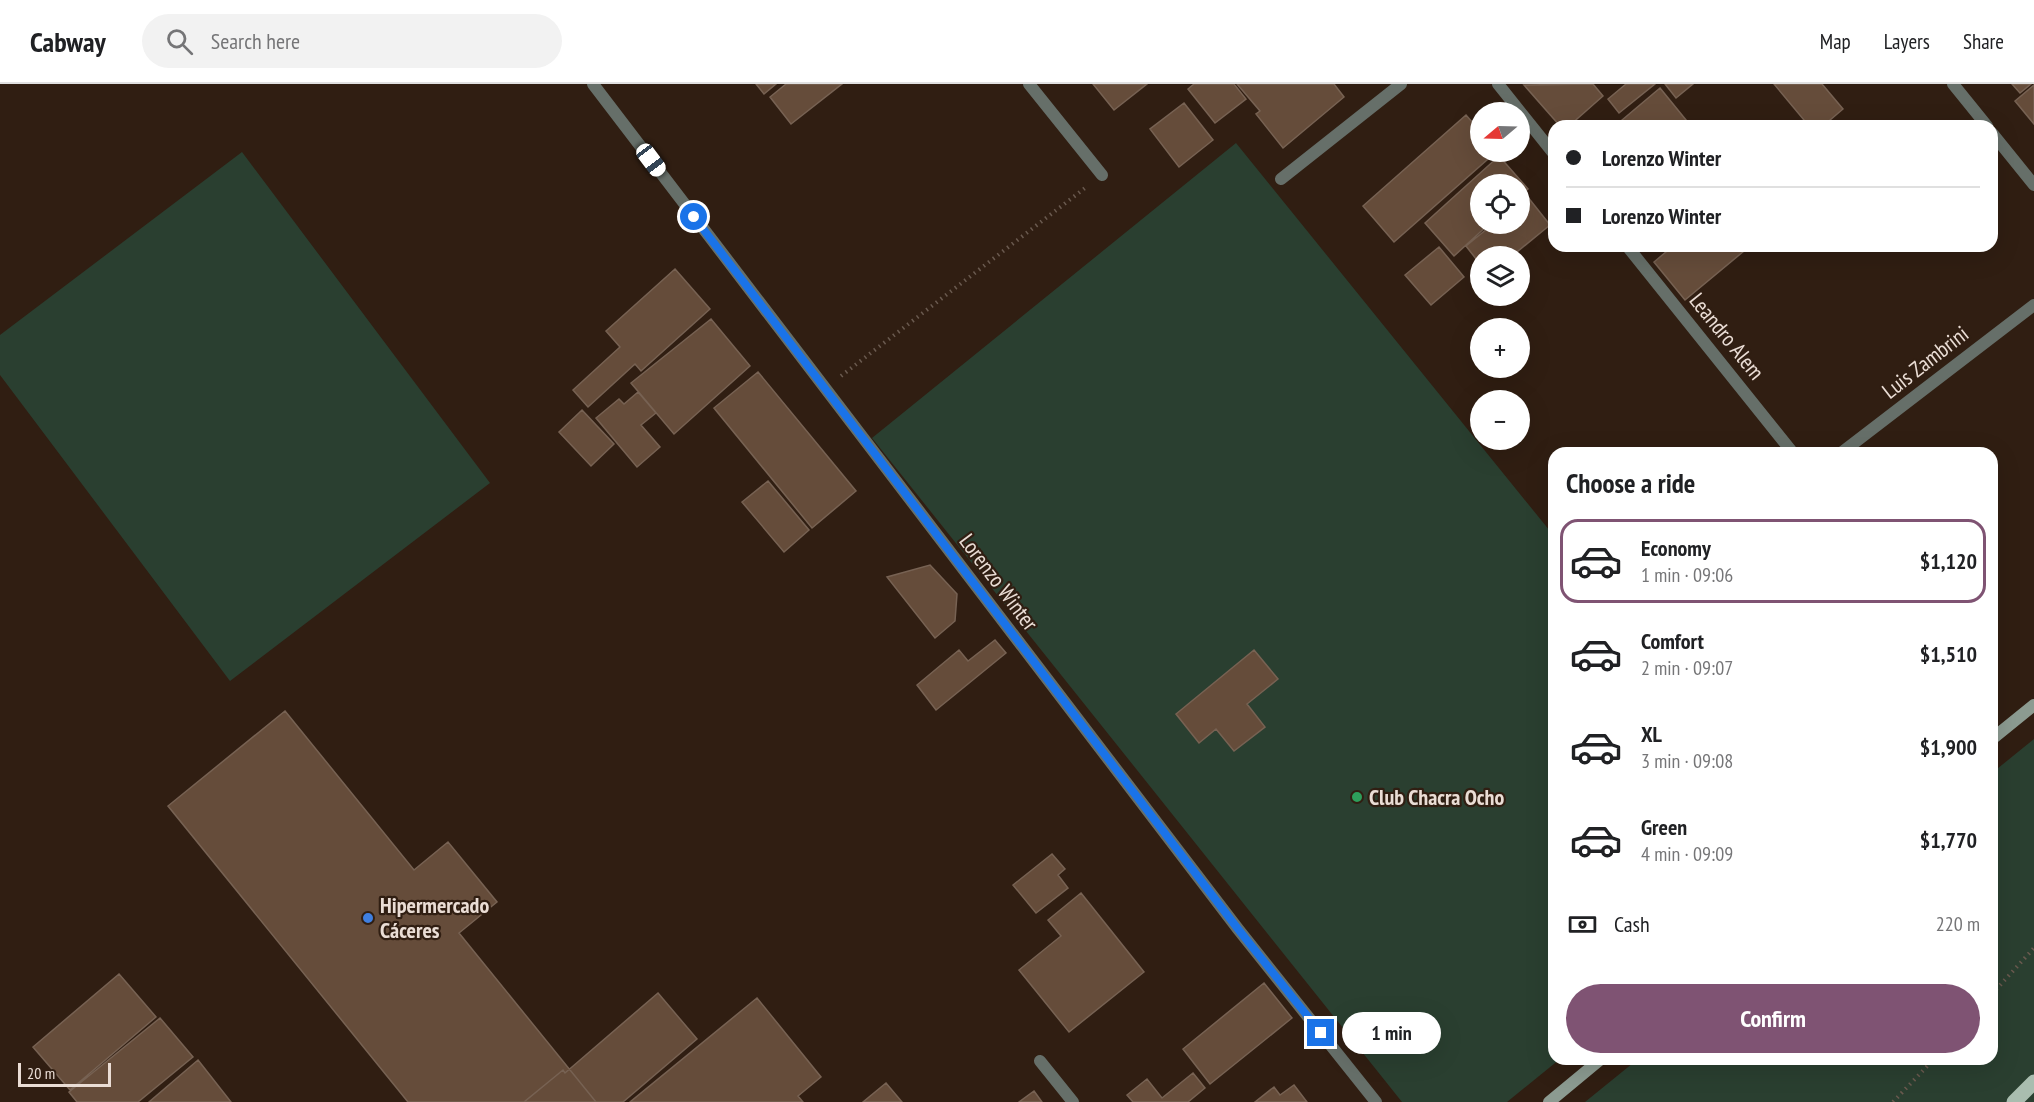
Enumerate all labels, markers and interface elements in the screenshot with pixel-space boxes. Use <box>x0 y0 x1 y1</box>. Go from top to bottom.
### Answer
search box <box>142 14 562 68</box>
text: Cabway <box>30 23 106 60</box>
icon: search <box>163 25 196 58</box>
text: Search here <box>211 27 300 55</box>
text: Map <box>1820 28 1851 55</box>
text: Layers <box>1884 28 1930 55</box>
text: Share <box>1963 28 2004 55</box>
north arrow <box>1470 102 1530 162</box>
map controls <box>1470 102 1530 450</box>
car <box>633 140 669 180</box>
text: Lorenzo Winter <box>1602 144 1721 172</box>
button: locate <box>1470 174 1530 234</box>
text: Lorenzo Winter <box>1602 202 1721 230</box>
route start <box>680 203 707 230</box>
button: layers <box>1470 246 1530 306</box>
street label: Leandro Alem <box>1683 287 1771 385</box>
button: + <box>1470 318 1530 378</box>
street label: Luis Zambrini <box>1876 320 1974 404</box>
button: − <box>1470 390 1530 450</box>
text: Choose a ride <box>1566 466 1695 500</box>
street label: Lorenzo Winter <box>953 528 1045 636</box>
icon: car <box>1569 534 1623 588</box>
text: Economy <box>1641 534 1711 562</box>
text: $1,120 <box>1920 547 1977 575</box>
text: 1 min · 09:06 <box>1641 562 1733 588</box>
icon: car <box>1569 627 1623 681</box>
text: Comfort <box>1641 627 1704 655</box>
text: $1,510 <box>1920 640 1977 668</box>
text: 2 min · 09:07 <box>1641 655 1733 681</box>
icon: car <box>1569 720 1623 774</box>
text: XL <box>1641 720 1662 748</box>
text: $1,900 <box>1920 733 1977 761</box>
text: 3 min · 09:08 <box>1641 748 1733 774</box>
place label: Club Chacra Ocho <box>1369 783 1504 811</box>
marker: Club Chacra Ocho <box>1350 790 1364 804</box>
icon: car <box>1569 813 1623 867</box>
text: Green <box>1641 813 1687 841</box>
text: $1,770 <box>1920 826 1977 854</box>
text: 4 min · 09:09 <box>1641 841 1733 867</box>
place label: Hipermercado Cáceres <box>380 891 489 944</box>
icon: cash <box>1566 908 1599 941</box>
text: Cash <box>1614 910 1650 938</box>
marker: Hipermercado Cáceres <box>361 911 375 925</box>
text: 220 m <box>1936 911 1980 937</box>
button: Confirm <box>1566 984 1980 1053</box>
callout: 1 min <box>1342 1012 1441 1054</box>
route end <box>1307 1019 1334 1046</box>
text: 1 min <box>1371 1020 1412 1046</box>
scale bar <box>18 1060 111 1088</box>
text: 20 m <box>27 1063 55 1083</box>

